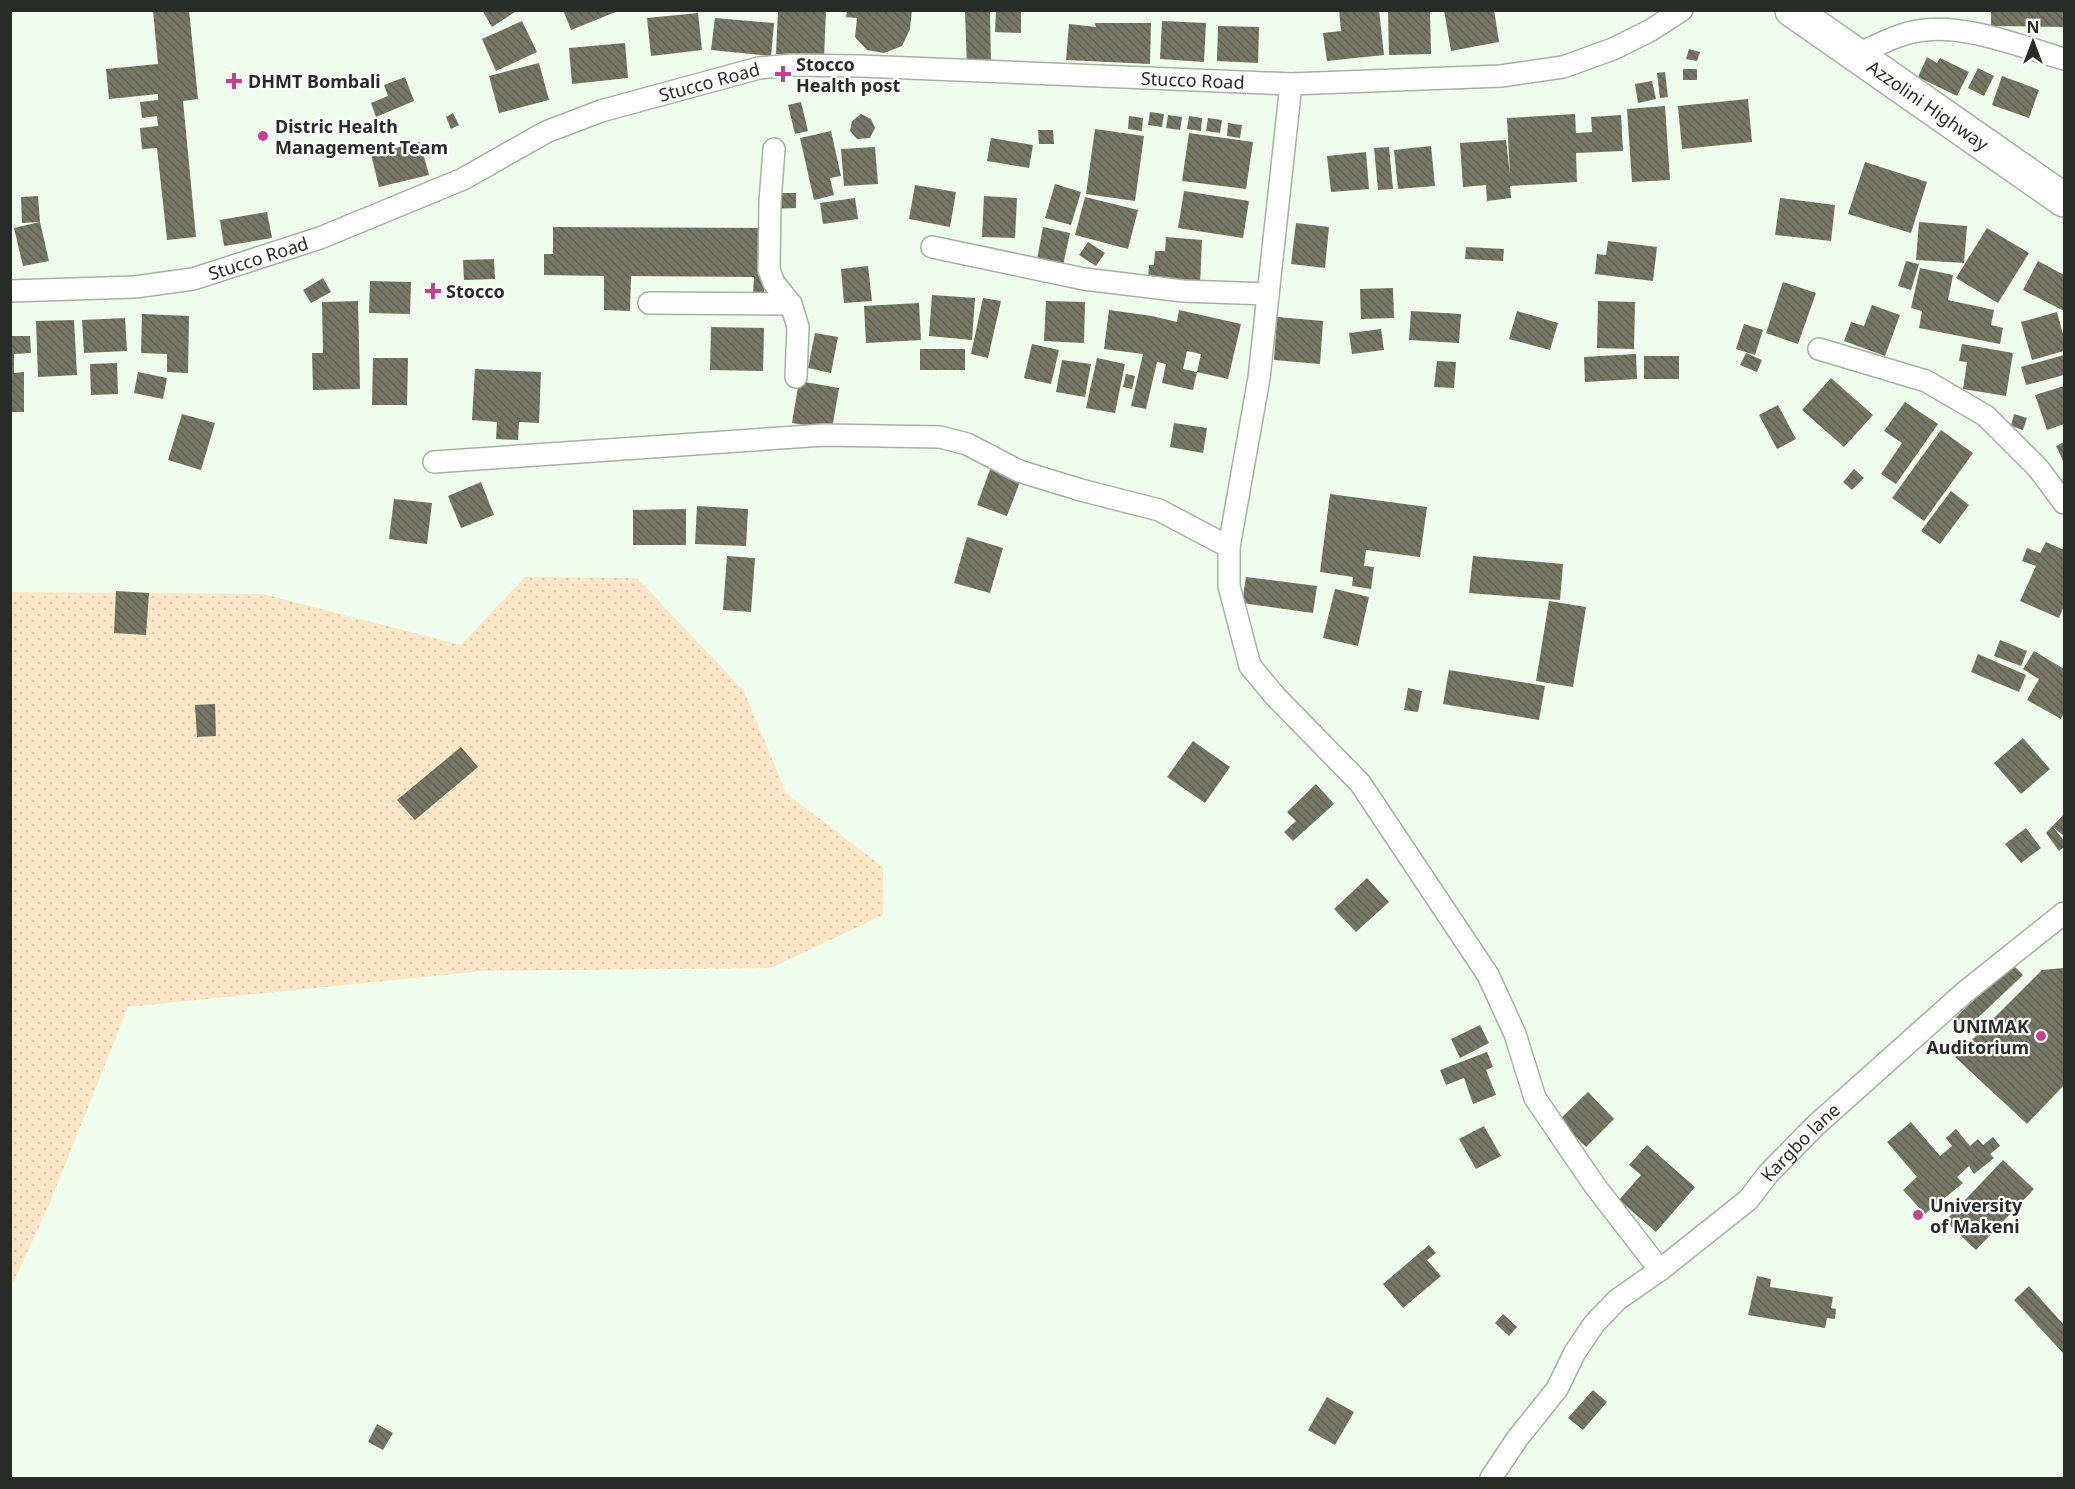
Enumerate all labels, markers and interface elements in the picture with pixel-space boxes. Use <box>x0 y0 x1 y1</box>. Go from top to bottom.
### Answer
north arrow <box>2003 12 2063 72</box>
text: N <box>2026 16 2040 38</box>
place label: Stocco Health post <box>796 52 901 97</box>
street label: Azzolini Highway <box>1863 54 1994 156</box>
street label: Stucco Road <box>656 56 762 107</box>
marker: Stocco Health post <box>774 65 792 83</box>
street label: Stucco Road <box>1141 66 1245 94</box>
place label: DHMT Bombali <box>248 69 381 93</box>
marker: DHMT Bombali <box>225 72 243 90</box>
place label: Distric Health Management Team <box>275 114 448 159</box>
marker: Distric Health Management Team <box>256 129 270 143</box>
street label: Stucco Road <box>205 231 311 285</box>
place label: Stocco <box>446 279 505 303</box>
marker: Stocco <box>424 282 442 300</box>
place label: UNIMAK Auditorium <box>1926 1014 2029 1059</box>
marker: UNIMAK Auditorium <box>2034 1029 2048 1043</box>
street label: Kargbo lane <box>1755 1098 1845 1186</box>
place label: University of Makeni <box>1930 1193 2023 1238</box>
marker: University of Makeni <box>1911 1208 1925 1222</box>

